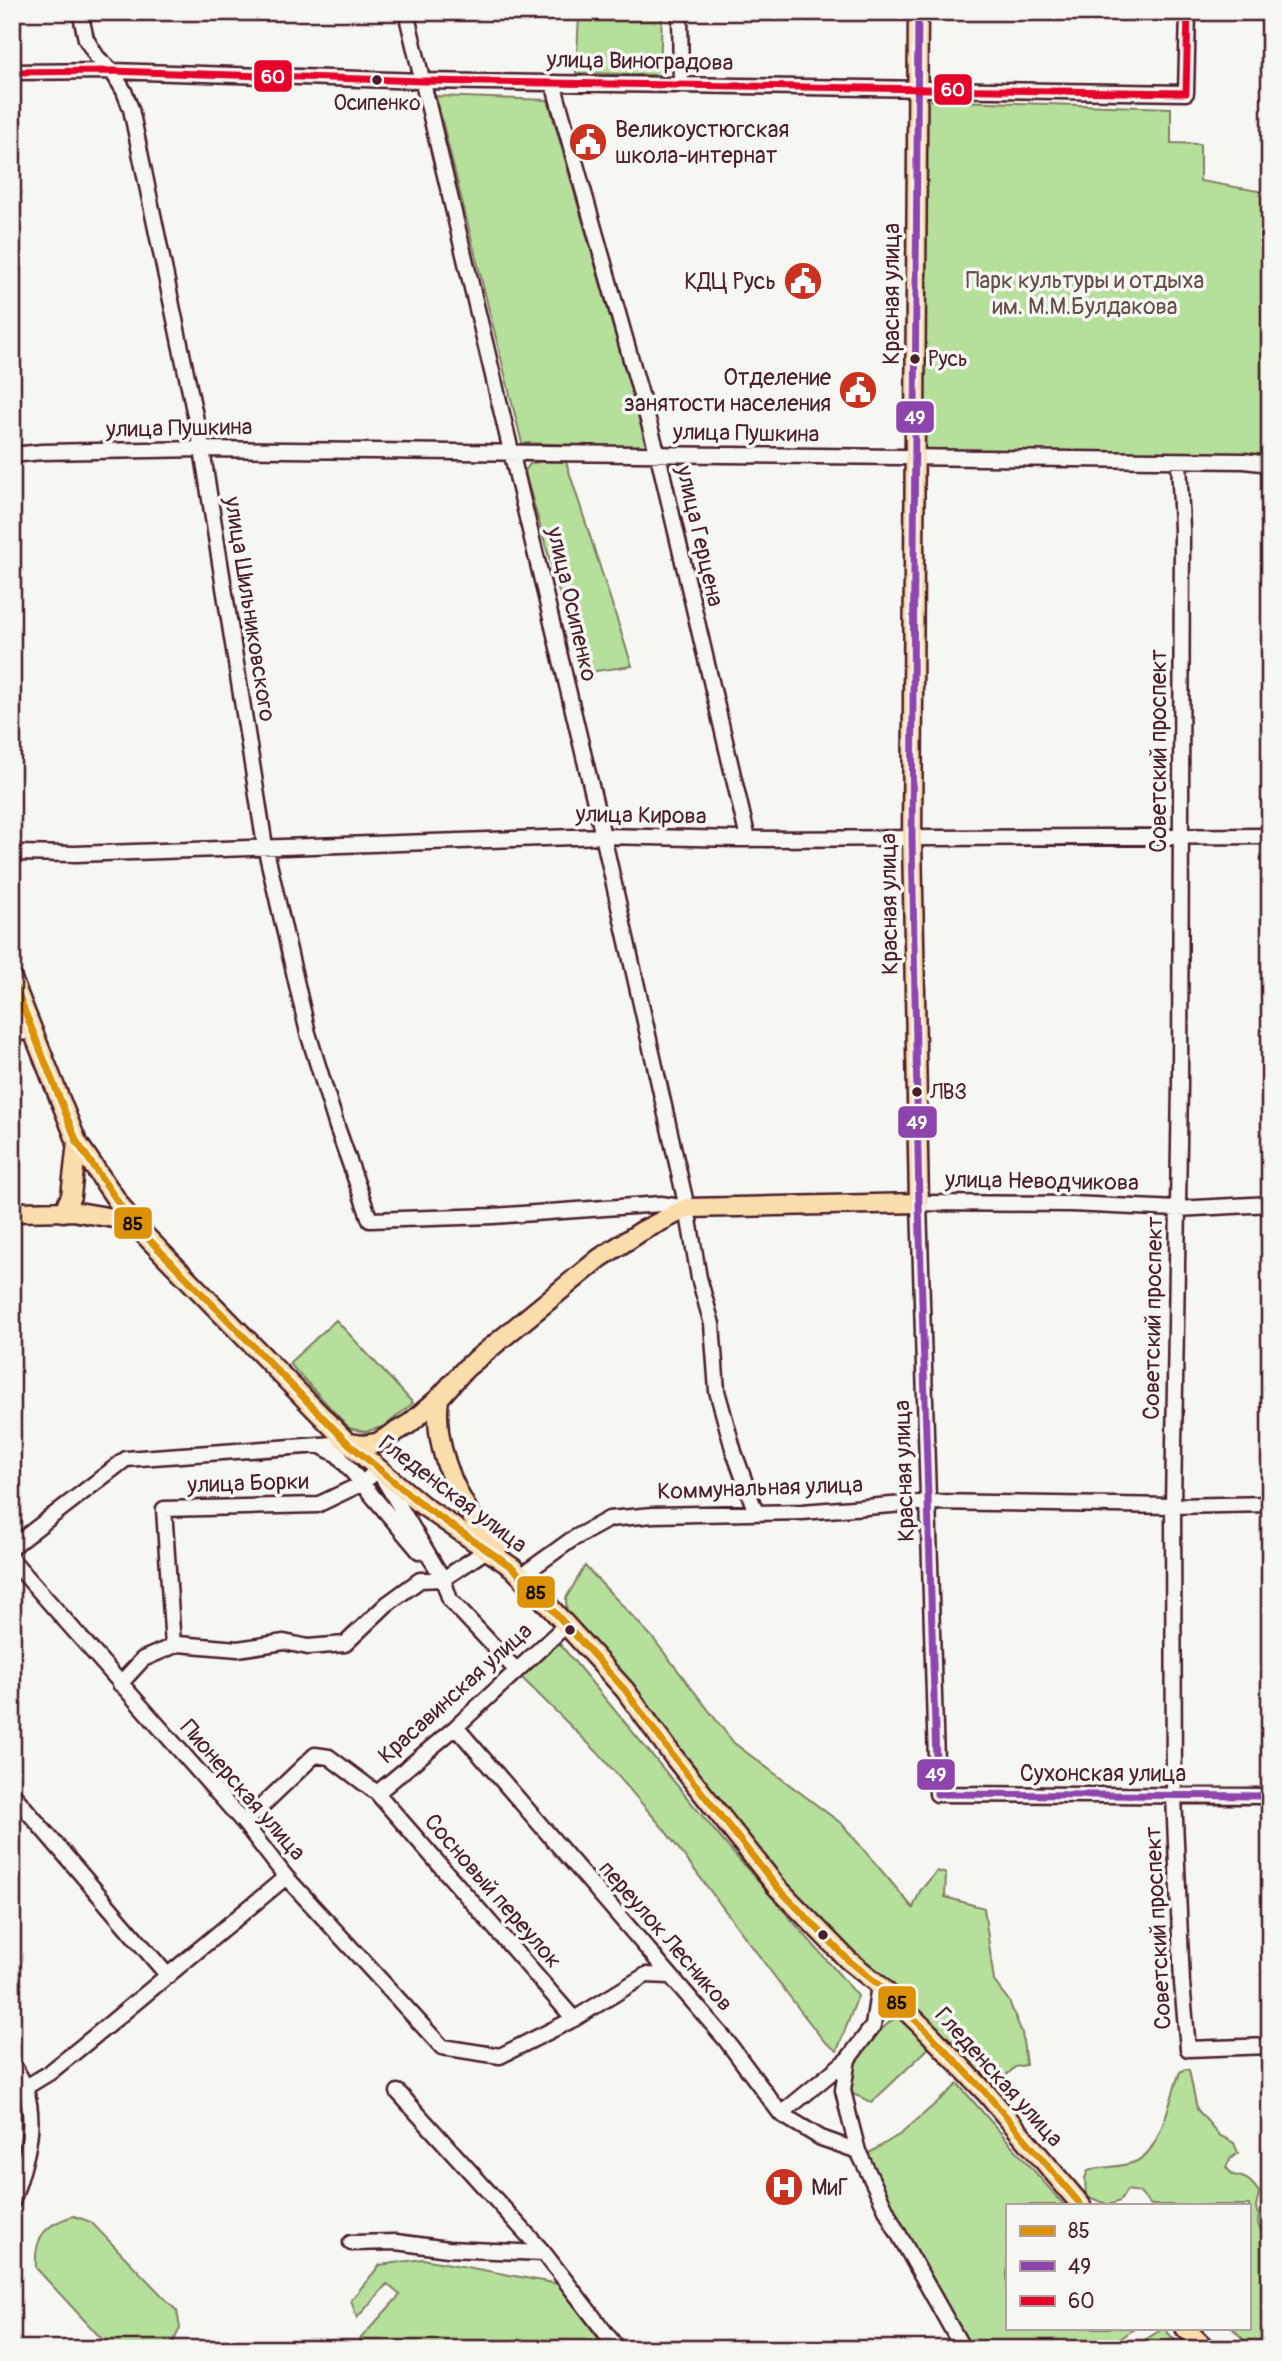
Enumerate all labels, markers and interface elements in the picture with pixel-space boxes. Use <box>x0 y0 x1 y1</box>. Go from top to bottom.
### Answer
street label: улица Виноградова <box>545 45 734 77</box>
line badge: 60 <box>253 59 293 93</box>
text: 60 <box>261 65 285 89</box>
marker: Осипенко <box>370 73 384 87</box>
line badge: 60 <box>933 73 973 106</box>
text: 60 <box>941 78 965 102</box>
place label: Осипенко <box>334 90 420 117</box>
place label: Великоустюгская школа-интернат <box>615 115 789 170</box>
public building icon: Великоустюгская школа-интернат <box>567 121 609 163</box>
street label: Красная улица <box>877 223 906 365</box>
public building icon: КДЦ Русь <box>782 260 824 302</box>
park label: Парк культуры и отдыха им. М.М.Булдакова <box>966 266 1204 321</box>
place label: КДЦ Русь <box>684 267 776 296</box>
place label: Русь <box>928 346 968 373</box>
marker: Русь <box>908 352 922 366</box>
place label: Отделение занятости населения <box>624 363 832 418</box>
public building icon: Отделение занятости населения <box>837 369 879 411</box>
line badge: 49 <box>895 400 935 434</box>
text: 49 <box>905 406 926 430</box>
street label: улица Пушкина <box>105 412 252 444</box>
street label: улица Пушкина <box>672 417 819 449</box>
street label: улица Герцена <box>670 462 730 609</box>
street label: улица Шильниковского <box>218 493 282 724</box>
street label: улица Осипенко <box>540 523 604 684</box>
street label: Советский проспект <box>1144 649 1173 853</box>
street label: улица Кирова <box>574 799 707 831</box>
street label: Красная улица <box>873 833 905 975</box>
place label: ЛВЗ <box>929 1079 967 1106</box>
marker: ЛВЗ <box>910 1085 924 1099</box>
line badge: 49 <box>897 1105 938 1139</box>
text: 49 <box>907 1111 928 1135</box>
street label: улица Неводчикова <box>944 1165 1139 1197</box>
line badge: 85 <box>113 1206 153 1240</box>
text: 85 <box>123 1212 143 1236</box>
street label: Советский проспект <box>1137 1216 1169 1420</box>
street label: Красная улица <box>887 1400 921 1542</box>
street label: Гледенская улица <box>373 1429 533 1559</box>
street label: улица Борки <box>186 1466 309 1500</box>
street label: Коммунальная улица <box>657 1470 863 1506</box>
line badge: 85 <box>516 1575 556 1609</box>
text: 85 <box>526 1581 546 1605</box>
street label: Красавинская улица <box>372 1616 538 1770</box>
unlabelled marker <box>563 1623 577 1637</box>
street label: Пионерская улица <box>174 1714 312 1866</box>
line badge: 49 <box>916 1758 956 1791</box>
street label: Сухонская улица <box>1020 1759 1186 1788</box>
text: 49 <box>926 1763 947 1787</box>
street label: Сосновый переулок <box>418 1808 568 1974</box>
street label: Советский проспект <box>1138 1825 1178 2030</box>
street label: переулок Лесников <box>593 1855 739 2017</box>
unlabelled marker <box>816 1928 830 1942</box>
line badge: 85 <box>877 1985 917 2019</box>
text: 85 <box>887 1991 907 2015</box>
street label: Гледенская улица <box>929 2001 1069 2153</box>
hospital icon: МиГ <box>763 2166 805 2208</box>
place label: МиГ <box>811 2173 849 2202</box>
legend <box>1006 2204 1250 2330</box>
text: 85 <box>1068 2218 1090 2245</box>
text: 49 <box>1068 2254 1091 2281</box>
text: 60 <box>1068 2288 1095 2315</box>

